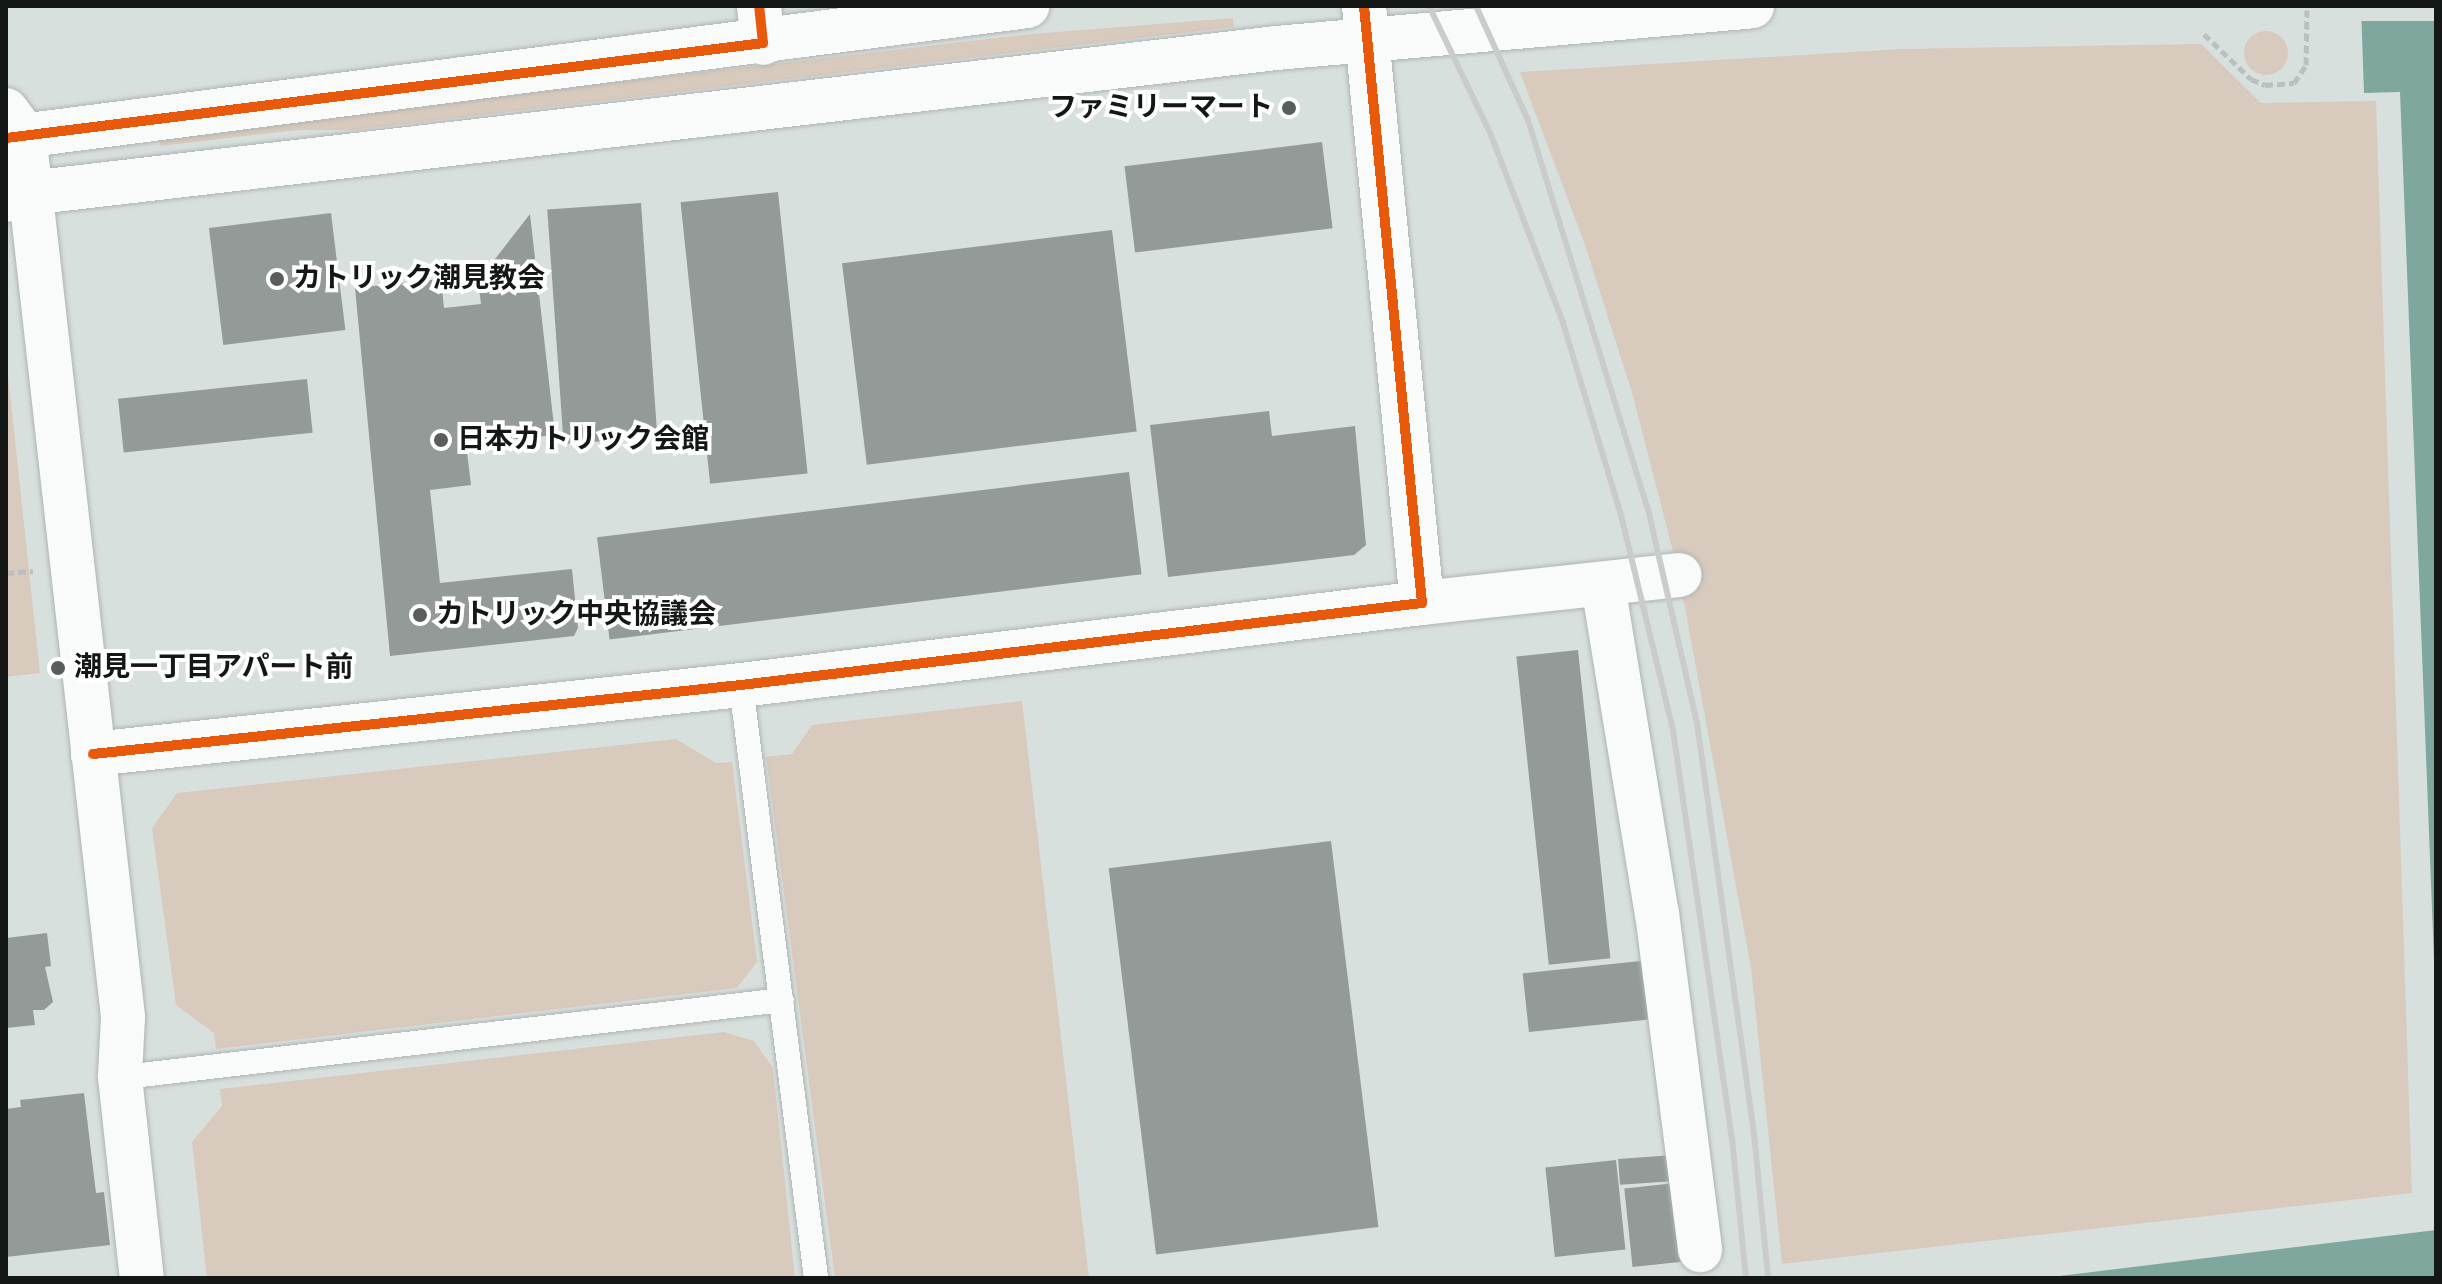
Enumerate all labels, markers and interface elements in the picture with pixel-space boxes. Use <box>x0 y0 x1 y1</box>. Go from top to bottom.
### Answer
place label: ファミリーマート <box>1049 91 1273 125</box>
marker: ファミリーマート <box>1280 99 1298 117</box>
place label: カトリック潮見教会 <box>293 262 545 296</box>
marker: カトリック潮見教会 <box>268 270 286 288</box>
place label: 日本カトリック会館 <box>457 423 709 457</box>
marker: 日本カトリック会館 <box>432 431 450 449</box>
place label: カトリック中央協議会 <box>436 598 716 632</box>
marker: カトリック中央協議会 <box>411 606 429 624</box>
place label: 潮見一丁目アパート前 <box>74 651 354 685</box>
marker: 潮見一丁目アパート前 <box>49 659 67 677</box>

